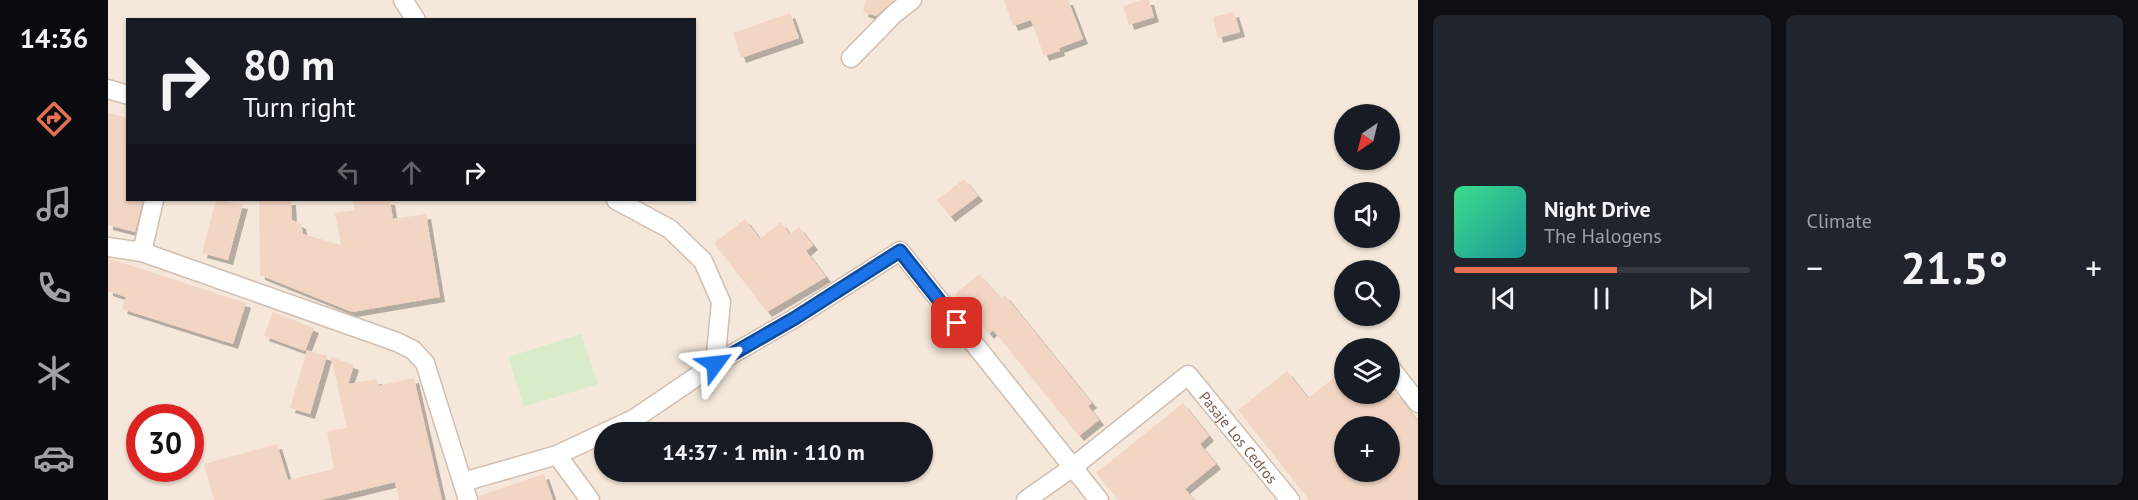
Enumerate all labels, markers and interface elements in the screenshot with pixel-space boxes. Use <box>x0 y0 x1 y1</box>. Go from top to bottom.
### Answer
text: 14:36 <box>20 21 88 55</box>
text: 80 m <box>243 37 335 92</box>
icon: right <box>144 42 222 120</box>
text: Turn right <box>243 90 356 124</box>
icon: directions <box>33 98 75 140</box>
north arrow <box>1334 104 1400 170</box>
map controls <box>1334 104 1400 482</box>
icon: left <box>332 156 365 189</box>
icon: ahead <box>395 156 428 189</box>
icon: right <box>458 156 491 189</box>
button: sound <box>1334 182 1400 248</box>
icon: music <box>33 183 75 225</box>
text: Night Drive <box>1544 195 1651 223</box>
text: Climate <box>1807 208 1872 234</box>
text: The Halogens <box>1544 223 1662 249</box>
text: 21.5° <box>1901 238 2008 296</box>
text: − <box>1807 246 1823 289</box>
text: + <box>2085 246 2102 289</box>
button: search <box>1334 260 1400 326</box>
icon: phone <box>33 267 75 309</box>
icon: previous <box>1487 282 1520 315</box>
icon: pause <box>1585 282 1618 315</box>
icon: next <box>1684 282 1717 315</box>
pin <box>931 297 982 348</box>
icon: arrive <box>940 306 973 339</box>
position arrow <box>683 332 747 396</box>
button: layers <box>1334 338 1400 404</box>
icon: climate <box>33 352 75 394</box>
street label: Pasaje Los Cedros <box>1196 387 1282 487</box>
speed limit sign: 30 <box>126 404 204 482</box>
button: + <box>1334 416 1400 482</box>
icon: car <box>33 437 75 479</box>
text: 14:37 · 1 min · 110 m <box>662 438 865 466</box>

